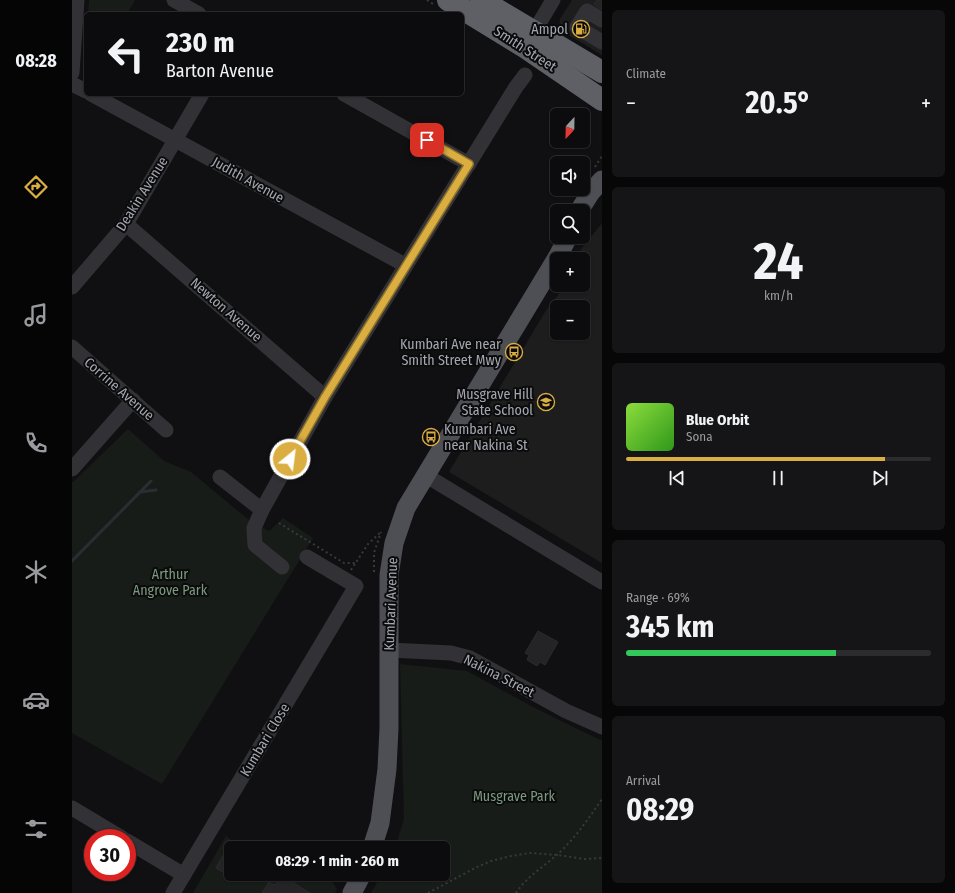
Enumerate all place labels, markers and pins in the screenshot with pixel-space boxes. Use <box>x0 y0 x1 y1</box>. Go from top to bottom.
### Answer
fuel station icon: Ampol <box>571 19 591 39</box>
place label: Ampol <box>531 21 568 38</box>
pin <box>410 123 444 157</box>
place label: Kumbari Ave near Smith Street Mwy <box>400 336 502 369</box>
bus stop icon: Kumbari Ave near Smith Street Mwy <box>504 342 524 362</box>
place label: Musgrave Hill State School <box>456 386 533 419</box>
school or university icon: Musgrave Hill State School <box>536 392 556 412</box>
place label: Kumbari Ave near Nakina St <box>444 421 528 454</box>
bus stop icon: Kumbari Ave near Nakina St <box>421 427 441 447</box>

